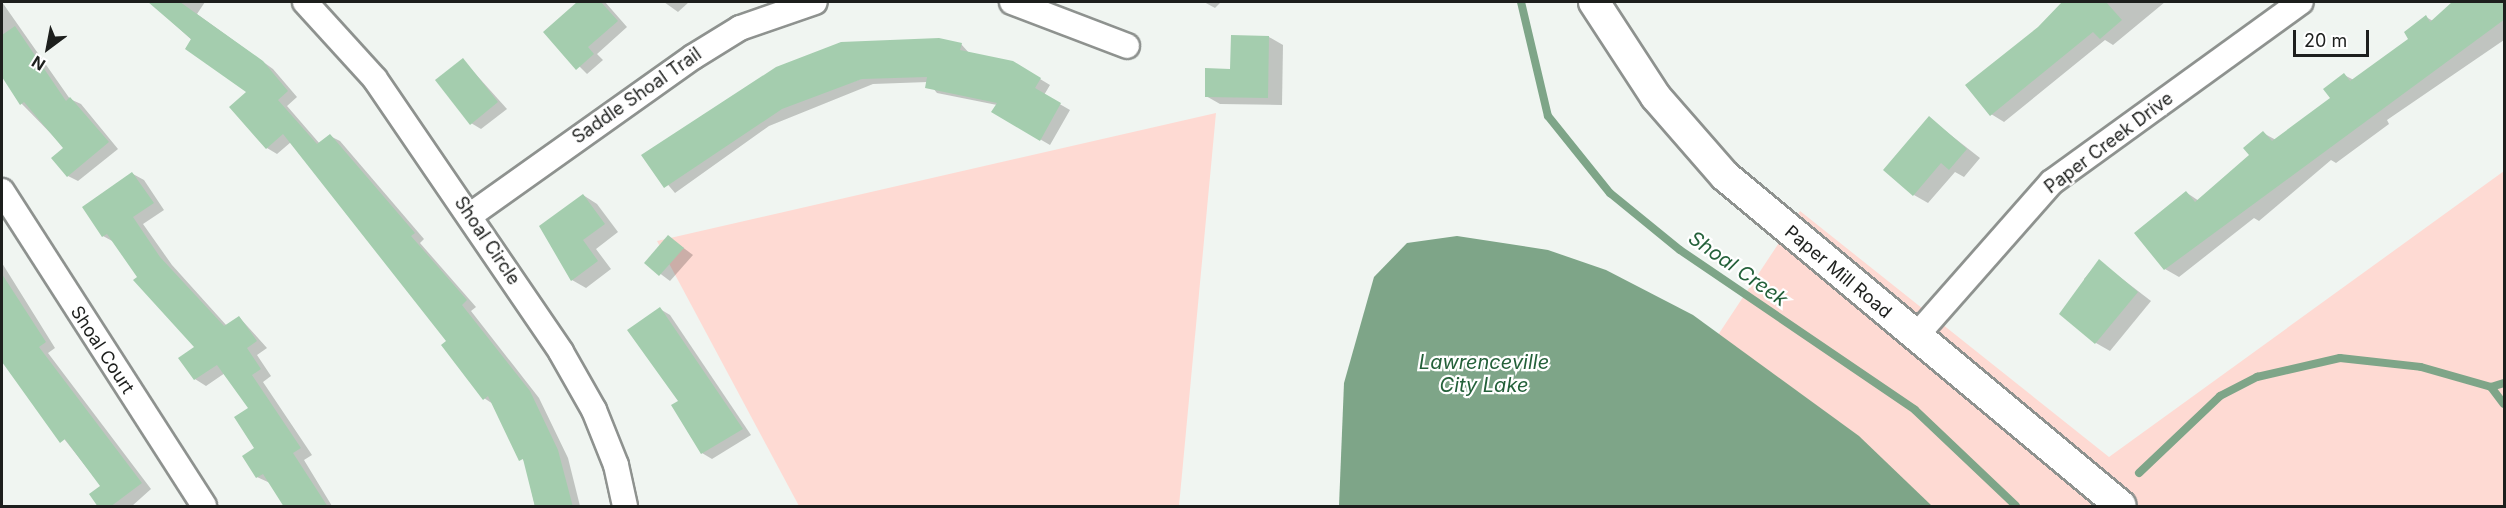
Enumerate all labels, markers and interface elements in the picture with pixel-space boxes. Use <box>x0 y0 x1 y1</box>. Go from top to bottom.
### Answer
north arrow <box>18 18 78 78</box>
scale bar <box>2296 18 2372 56</box>
text: 20 m <box>2304 30 2347 51</box>
street label: Saddle Shoal Trail <box>568 43 706 149</box>
text: N <box>28 52 49 75</box>
street label: Paper Creek Drive <box>2041 88 2177 198</box>
street label: Shoal Circle <box>450 193 524 289</box>
street label: Paper Mill Road <box>1780 221 1896 323</box>
water label: Shoal Creek <box>1684 226 1792 312</box>
street label: Shoal Court <box>66 302 138 398</box>
water label: Lawrenceville City Lake <box>1419 350 1549 397</box>

